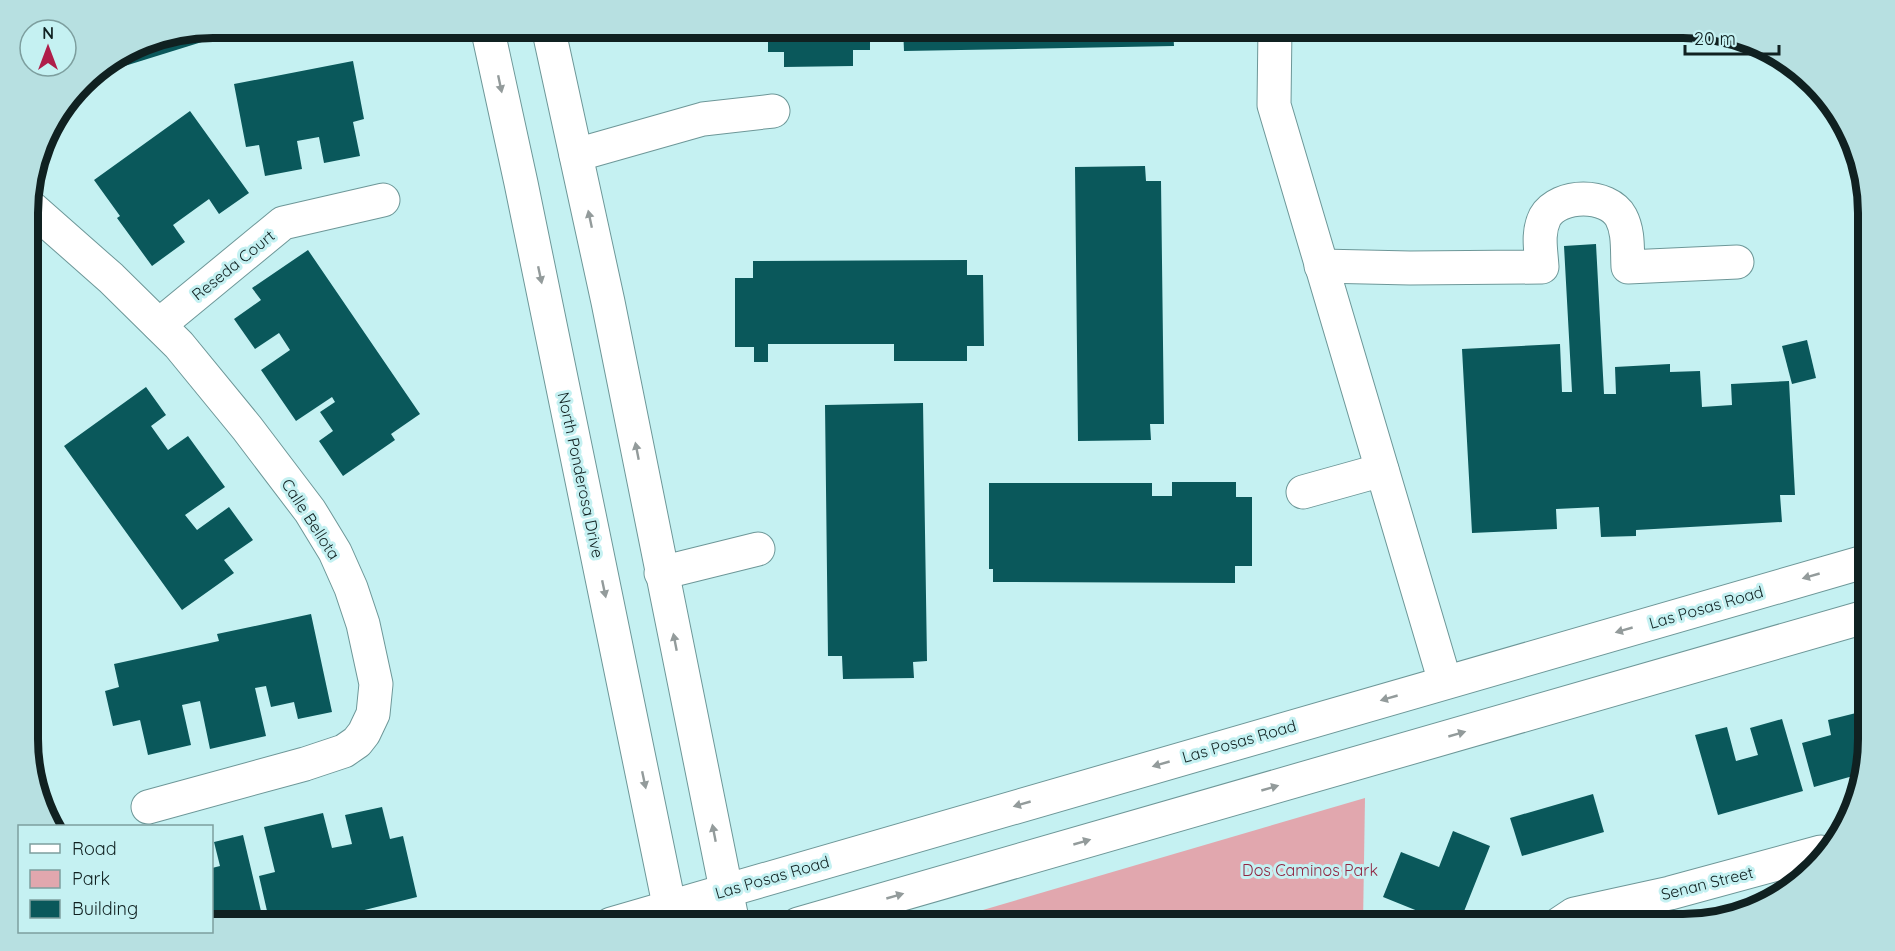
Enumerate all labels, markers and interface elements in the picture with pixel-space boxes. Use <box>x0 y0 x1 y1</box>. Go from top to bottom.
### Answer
north arrow <box>18 18 78 78</box>
scale bar <box>1685 18 1780 56</box>
text: N <box>42 23 54 43</box>
text: 20 m <box>1694 27 1736 50</box>
one-way arrow <box>495 75 505 93</box>
one-way arrow <box>584 210 594 228</box>
street label: Reseda Court <box>188 226 278 304</box>
one-way arrow <box>536 266 545 285</box>
street label: North Ponderosa Drive <box>554 390 608 560</box>
one-way arrow <box>632 441 641 460</box>
street label: Calle Bellota <box>278 475 344 563</box>
one-way arrow <box>1802 572 1820 582</box>
one-way arrow <box>600 580 610 599</box>
street label: Las Posas Road <box>1647 581 1765 633</box>
one-way arrow <box>1615 626 1633 636</box>
one-way arrow <box>670 632 679 651</box>
one-way arrow <box>1380 694 1398 703</box>
street label: Las Posas Road <box>1180 715 1298 767</box>
one-way arrow <box>1448 729 1466 738</box>
one-way arrow <box>1152 760 1170 769</box>
one-way arrow <box>639 771 649 790</box>
one-way arrow <box>1261 783 1279 792</box>
one-way arrow <box>1013 800 1031 809</box>
one-way arrow <box>709 824 718 843</box>
legend <box>18 825 213 933</box>
text: Road <box>72 837 117 860</box>
one-way arrow <box>1073 837 1091 846</box>
street label: Las Posas Road <box>713 851 831 903</box>
park label: Dos Caminos Park <box>1242 860 1378 880</box>
street label: Senan Street <box>1659 862 1755 904</box>
text: Park <box>72 867 110 890</box>
one-way arrow <box>886 891 904 900</box>
text: Building <box>72 897 138 920</box>

